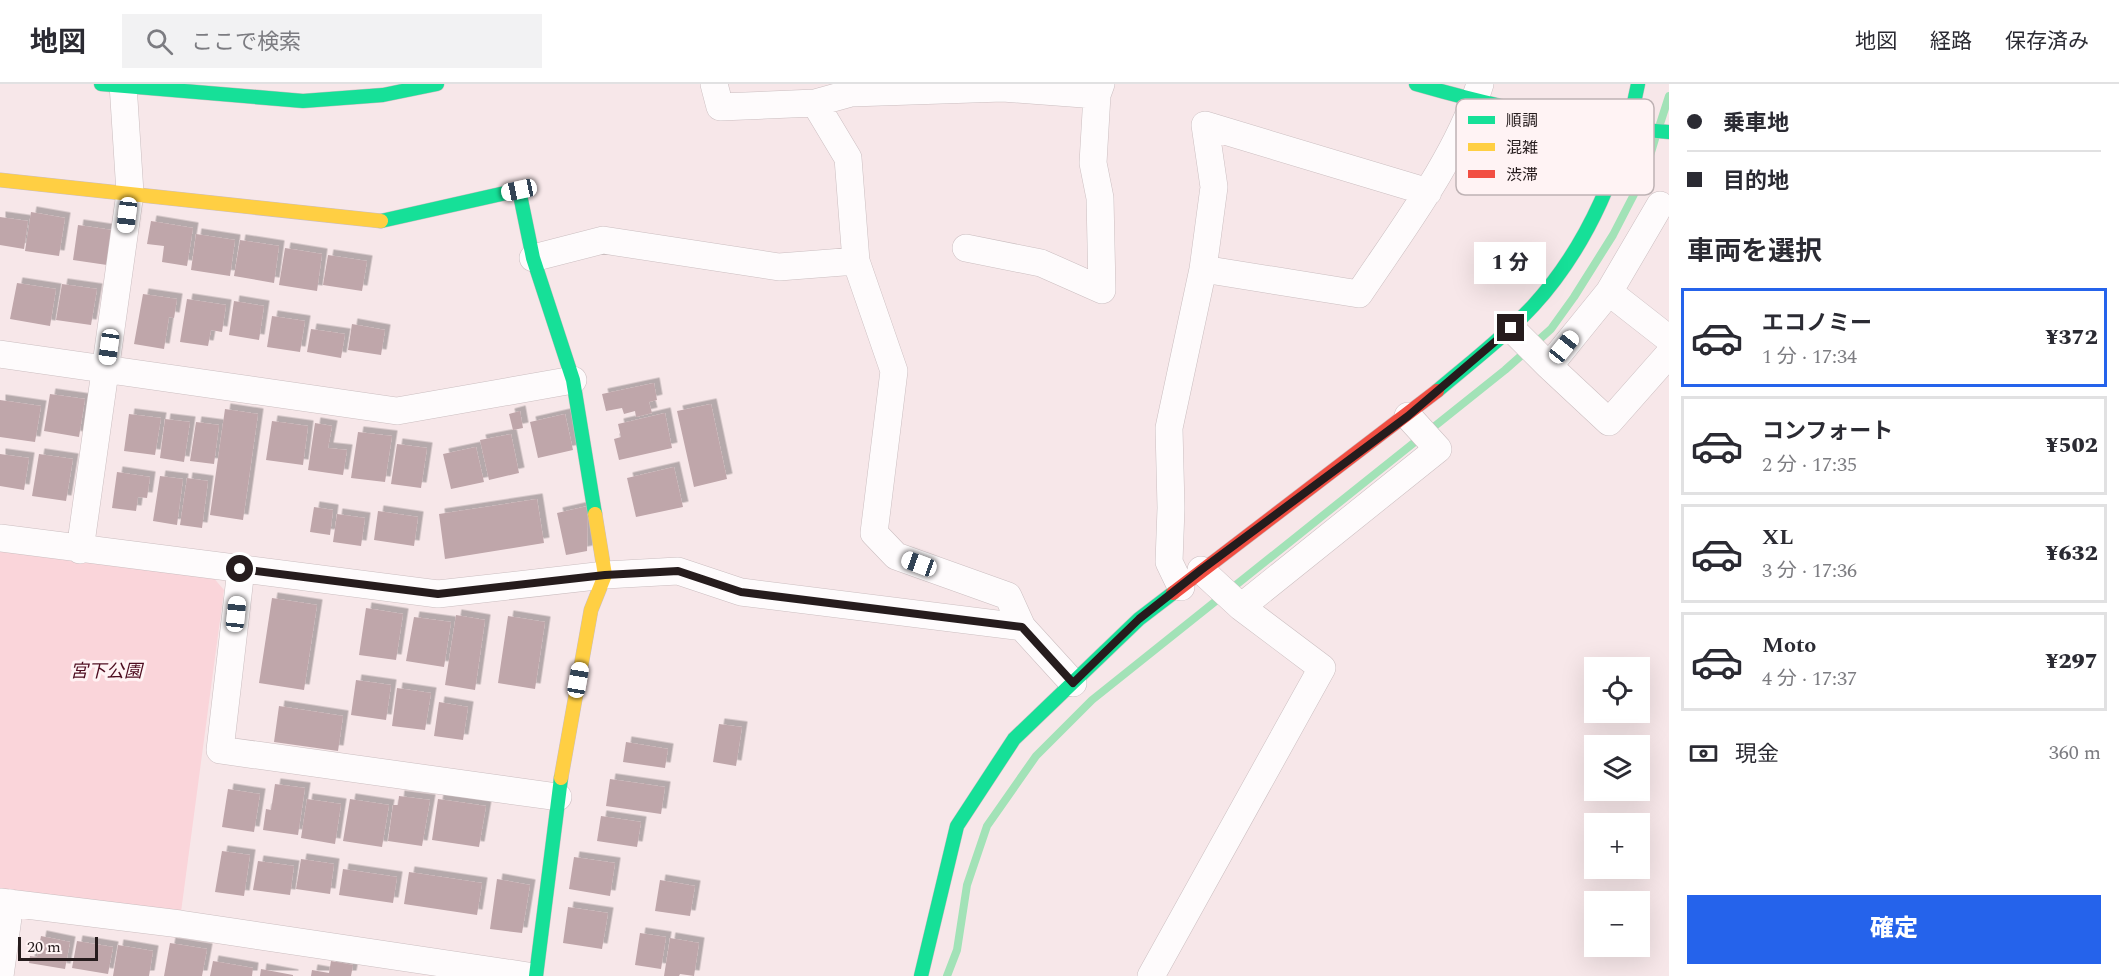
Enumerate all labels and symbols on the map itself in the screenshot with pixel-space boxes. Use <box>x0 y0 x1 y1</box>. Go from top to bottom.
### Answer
legend <box>1456 99 1654 195</box>
text: 順調 <box>1506 109 1538 133</box>
text: 混雑 <box>1506 136 1538 160</box>
text: 渋滞 <box>1506 163 1538 187</box>
car <box>500 177 538 203</box>
car <box>116 196 138 234</box>
callout: 1 分 <box>1475 241 1547 283</box>
route end <box>1497 314 1524 341</box>
car <box>1546 327 1582 367</box>
car <box>98 328 120 366</box>
car <box>899 549 939 579</box>
route start <box>226 555 253 582</box>
car <box>225 595 247 633</box>
park label: 宮下公園 <box>70 658 145 685</box>
car <box>566 661 590 699</box>
scale bar <box>18 934 98 962</box>

